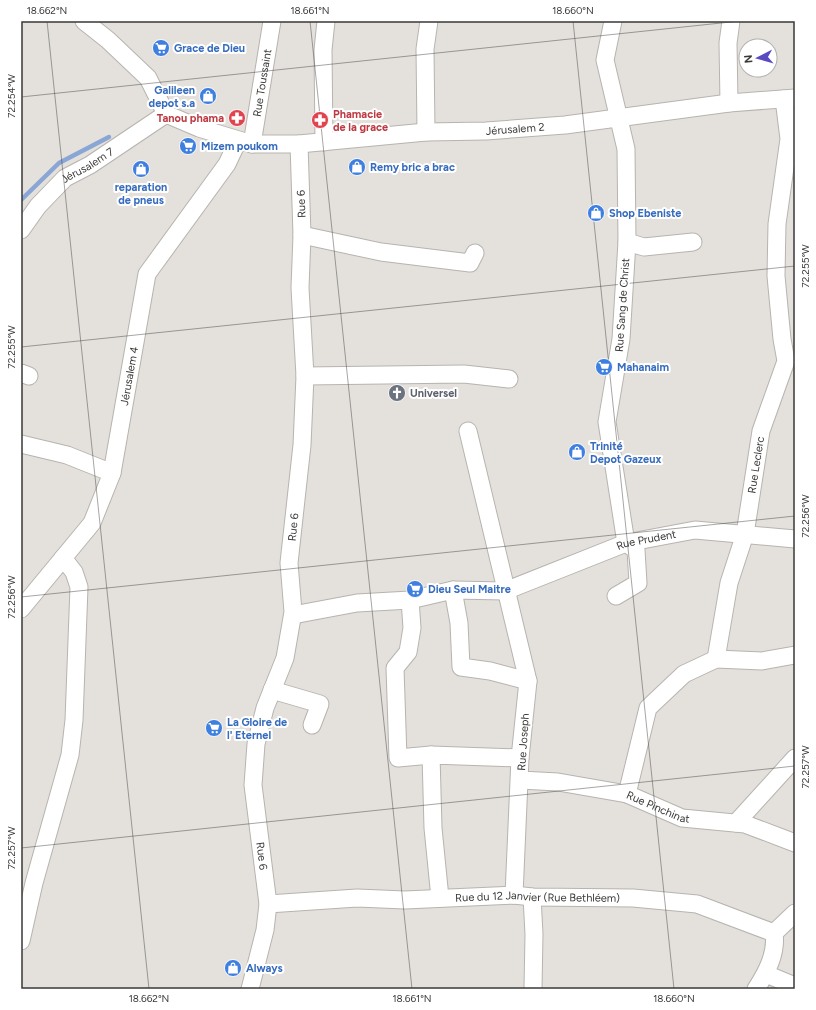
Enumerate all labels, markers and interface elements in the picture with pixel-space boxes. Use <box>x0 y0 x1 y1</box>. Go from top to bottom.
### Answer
text: 18.662°N <box>27 4 67 17</box>
text: 18.661°N <box>290 4 330 17</box>
text: 18.660°N <box>552 4 594 17</box>
supermarket icon: Grace de Dieu <box>151 38 171 58</box>
north arrow <box>738 38 778 78</box>
place label: Grace de Dieu <box>174 42 245 55</box>
street label: Rue Toussaint <box>251 48 274 118</box>
text: N <box>742 54 755 64</box>
text: 72.254°W <box>5 74 18 118</box>
place label: Galileen depot s.a <box>149 84 195 110</box>
shop icon: Galileen depot s.a <box>198 86 218 106</box>
pharmacy icon: Tanou phama <box>227 108 247 128</box>
place label: Phamacie de la grace <box>333 108 388 134</box>
pharmacy icon: Phamacie de la grace <box>310 110 330 130</box>
place label: Tanou phama <box>157 112 224 125</box>
street label: Jérusalem 2 <box>485 121 545 138</box>
supermarket icon: Mizem poukom <box>178 136 198 156</box>
place label: Mizem poukom <box>201 140 278 153</box>
street label: Jérusalem 7 <box>58 145 116 186</box>
shop icon: Remy bric a brac <box>347 157 367 177</box>
shop icon: reparation de pneus <box>131 159 151 179</box>
place label: Remy bric a brac <box>370 161 455 174</box>
place label: reparation de pneus <box>115 181 167 207</box>
street label: Rue 6 <box>295 190 308 218</box>
shop icon: Shop Ebeniste <box>586 203 606 223</box>
place label: Shop Ebeniste <box>609 207 681 220</box>
text: 72.255°W <box>799 244 812 288</box>
street label: Rue Sang de Christ <box>613 258 632 352</box>
text: 72.255°W <box>5 325 18 369</box>
street label: Jérusalem 4 <box>118 345 141 406</box>
supermarket icon: Mahanaim <box>594 357 614 377</box>
place label: Mahanaim <box>617 361 669 374</box>
church icon: Universel <box>387 383 407 403</box>
place label: Universel <box>410 387 457 400</box>
street label: Rue Leclerc <box>745 435 767 494</box>
place label: Trinité Depot Gazeux <box>590 440 661 466</box>
shop icon: Trinité Depot Gazeux <box>567 442 587 462</box>
text: 72.256°W <box>799 494 812 538</box>
street label: Rue 6 <box>285 513 301 542</box>
street label: Rue Prudent <box>615 528 677 553</box>
text: 72.256°W <box>5 575 18 619</box>
supermarket icon: Dieu Seul Maitre <box>405 579 425 599</box>
place label: Dieu Seul Maitre <box>428 583 511 596</box>
street label: Rue Joseph <box>515 713 532 771</box>
place label: La Gloire de l' Eternel <box>227 716 287 742</box>
supermarket icon: La Gloire de l' Eternel <box>204 718 224 738</box>
text: 72.257°W <box>799 745 812 789</box>
street label: Rue Pinchinat <box>624 789 690 826</box>
text: 72.257°W <box>5 826 18 870</box>
street label: Rue 6 <box>253 841 270 871</box>
street label: Rue du 12 Janvier (Rue Bethléem) <box>455 889 620 905</box>
shop icon: Always <box>223 958 243 978</box>
place label: Always <box>246 962 283 975</box>
text: 18.662°N <box>129 992 169 1005</box>
text: 18.661°N <box>392 992 432 1005</box>
text: 18.660°N <box>653 992 695 1005</box>

